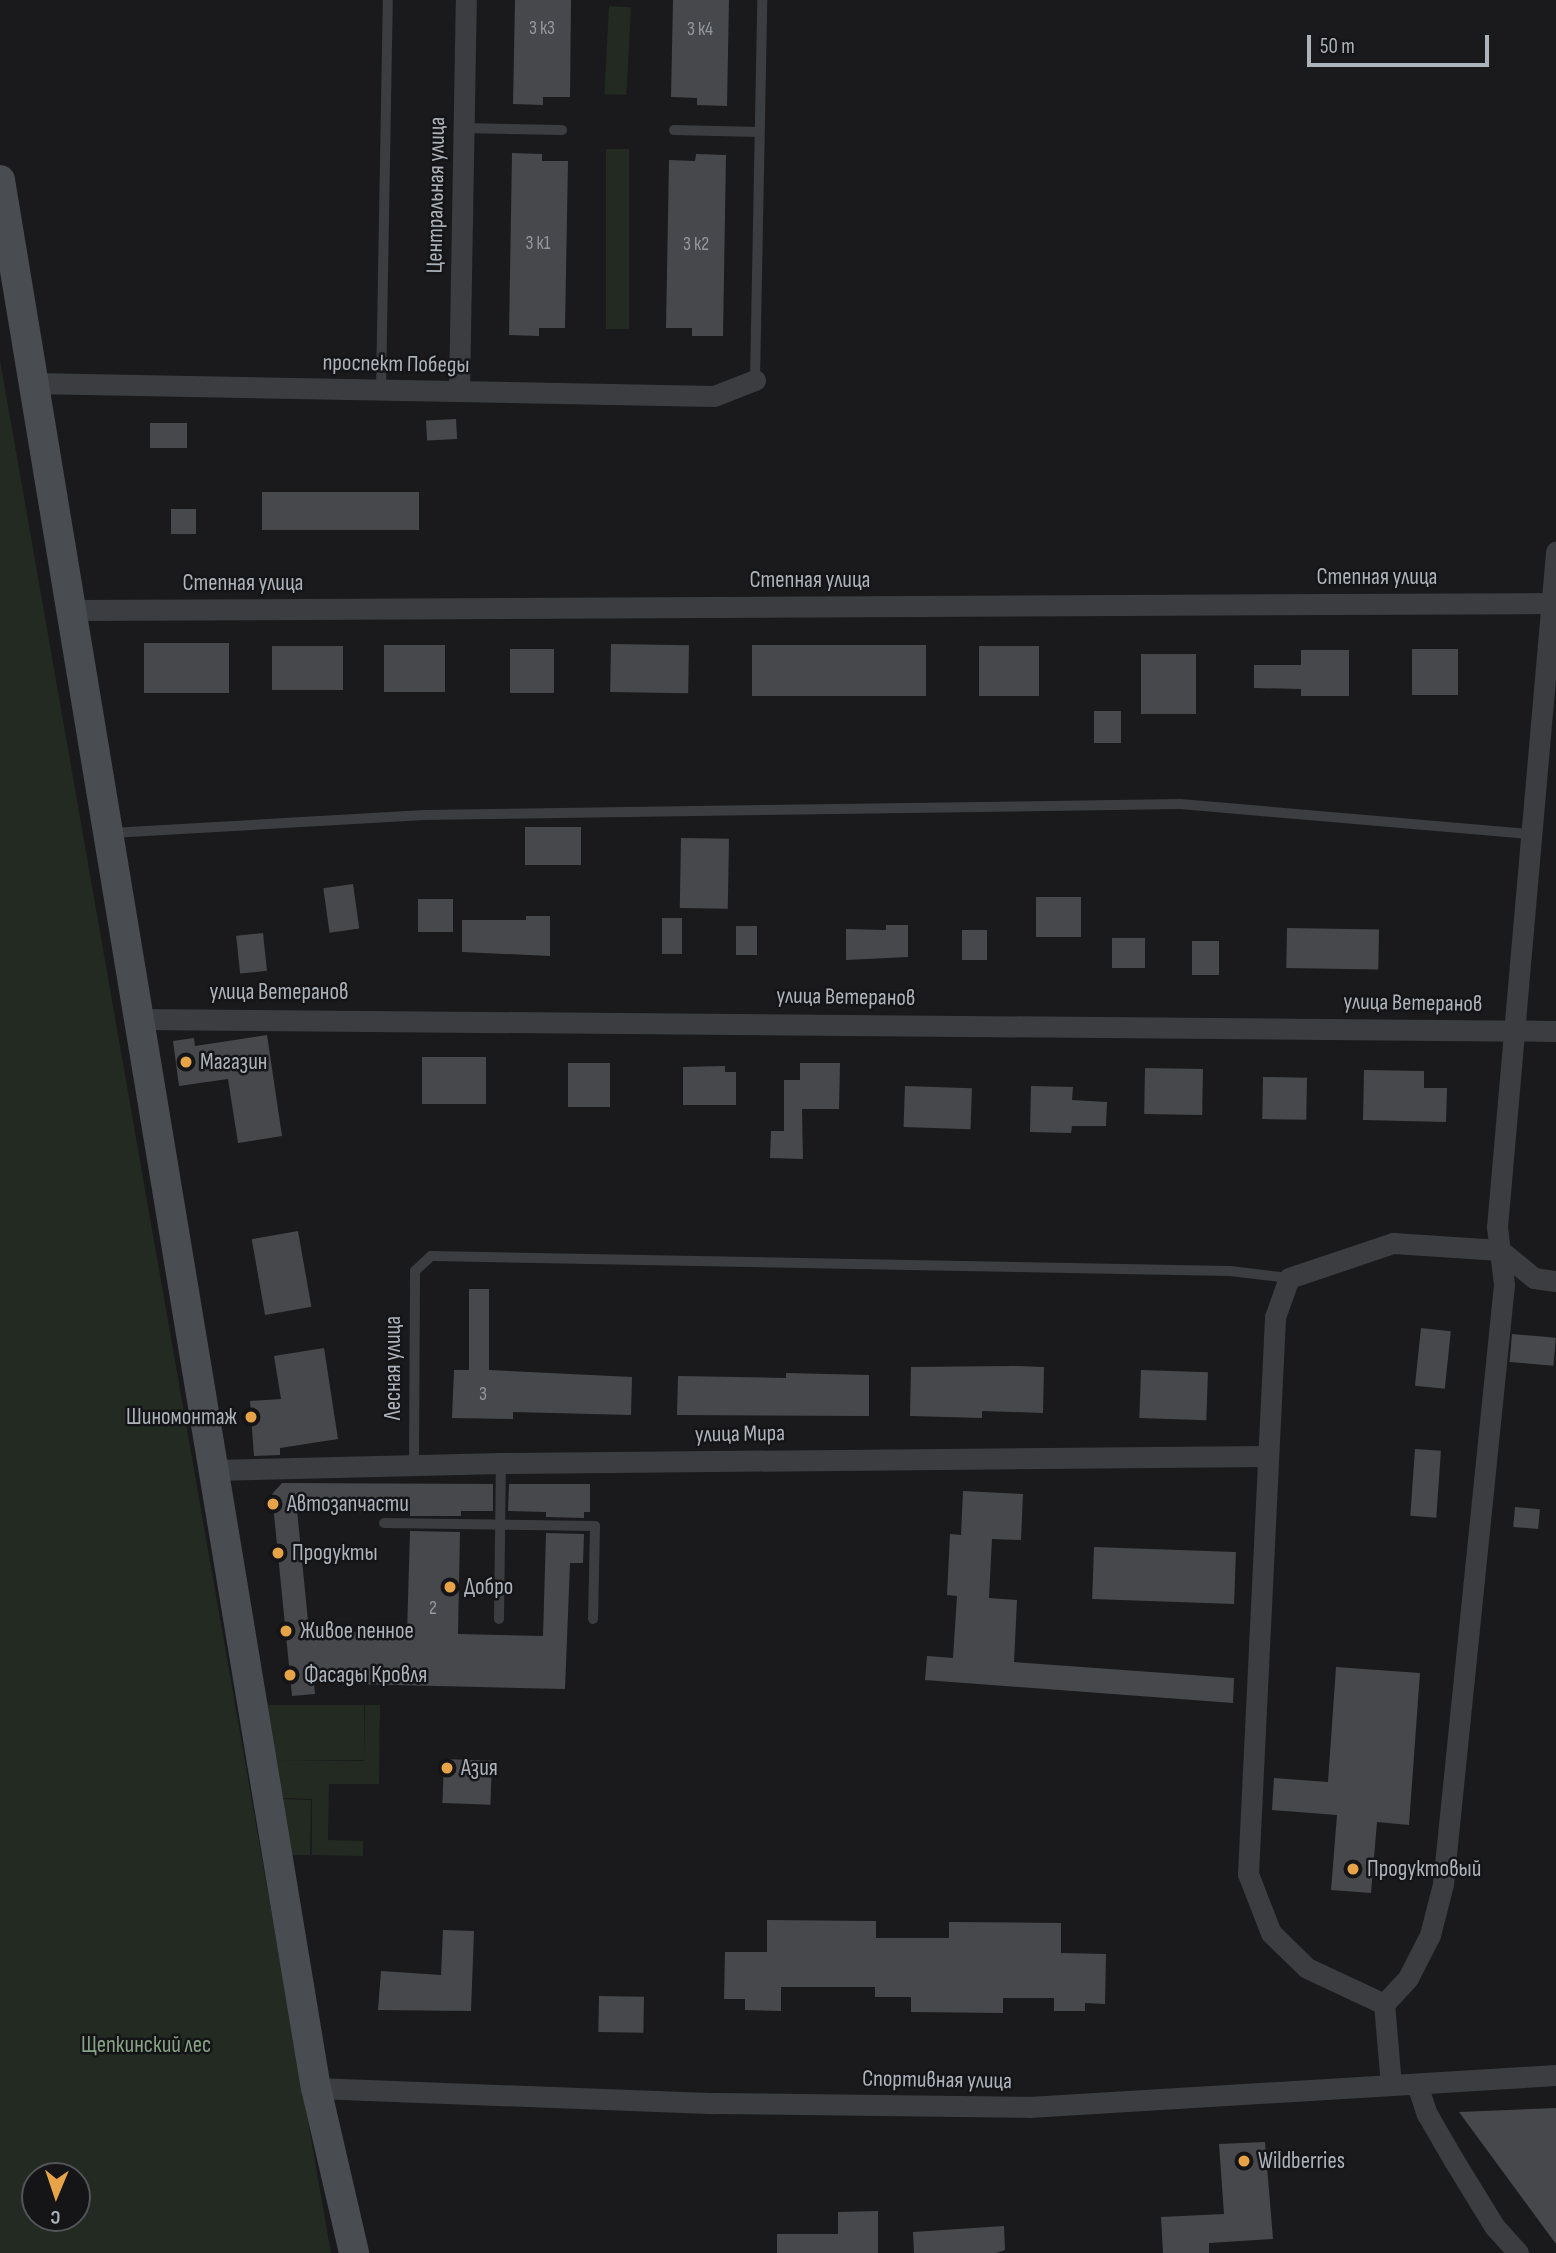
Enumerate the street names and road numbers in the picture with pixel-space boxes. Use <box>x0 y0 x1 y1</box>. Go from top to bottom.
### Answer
street label: Центральная улица <box>421 117 451 273</box>
street label: проспект Победы <box>322 349 470 379</box>
street label: Степная улица <box>1317 563 1437 591</box>
street label: Степная улица <box>750 566 870 594</box>
street label: Степная улица <box>183 569 303 597</box>
street label: улица Ветеранов <box>209 978 349 1006</box>
street label: улица Ветеранов <box>776 982 916 1012</box>
street label: улица Ветеранов <box>1343 988 1483 1018</box>
street label: Лесная улица <box>379 1316 407 1420</box>
street label: улица Мира <box>695 1419 785 1449</box>
street label: Спортивная улица <box>862 2065 1012 2095</box>

